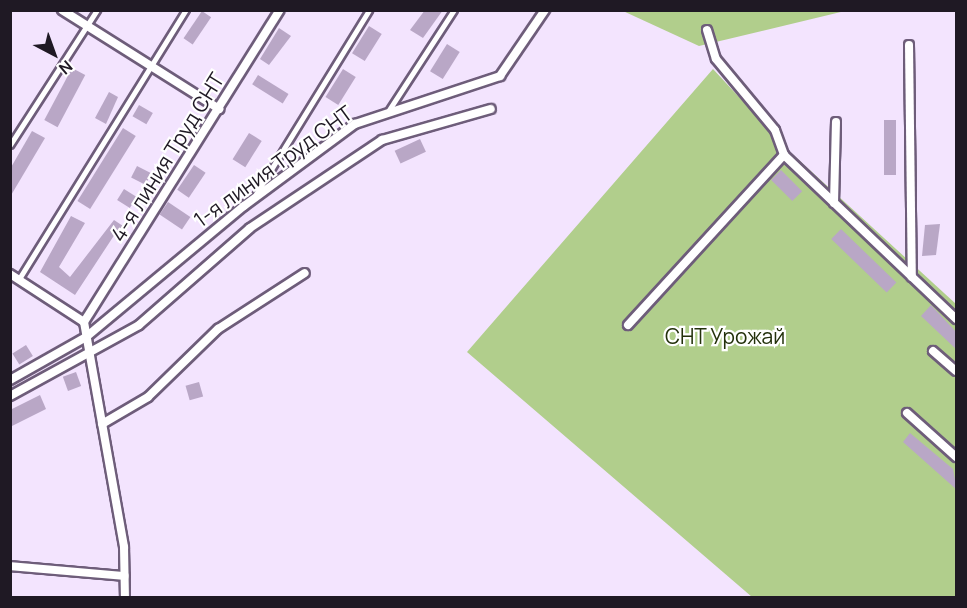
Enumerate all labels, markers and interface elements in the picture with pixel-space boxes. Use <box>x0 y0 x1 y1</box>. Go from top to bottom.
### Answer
north arrow <box>24 24 84 84</box>
text: N <box>54 56 77 80</box>
street label: 4-я линия Труд СНТ <box>105 68 229 246</box>
street label: 1-я линия Труд СНТ <box>189 100 357 232</box>
park label: СНТ Урожай <box>665 323 785 349</box>

